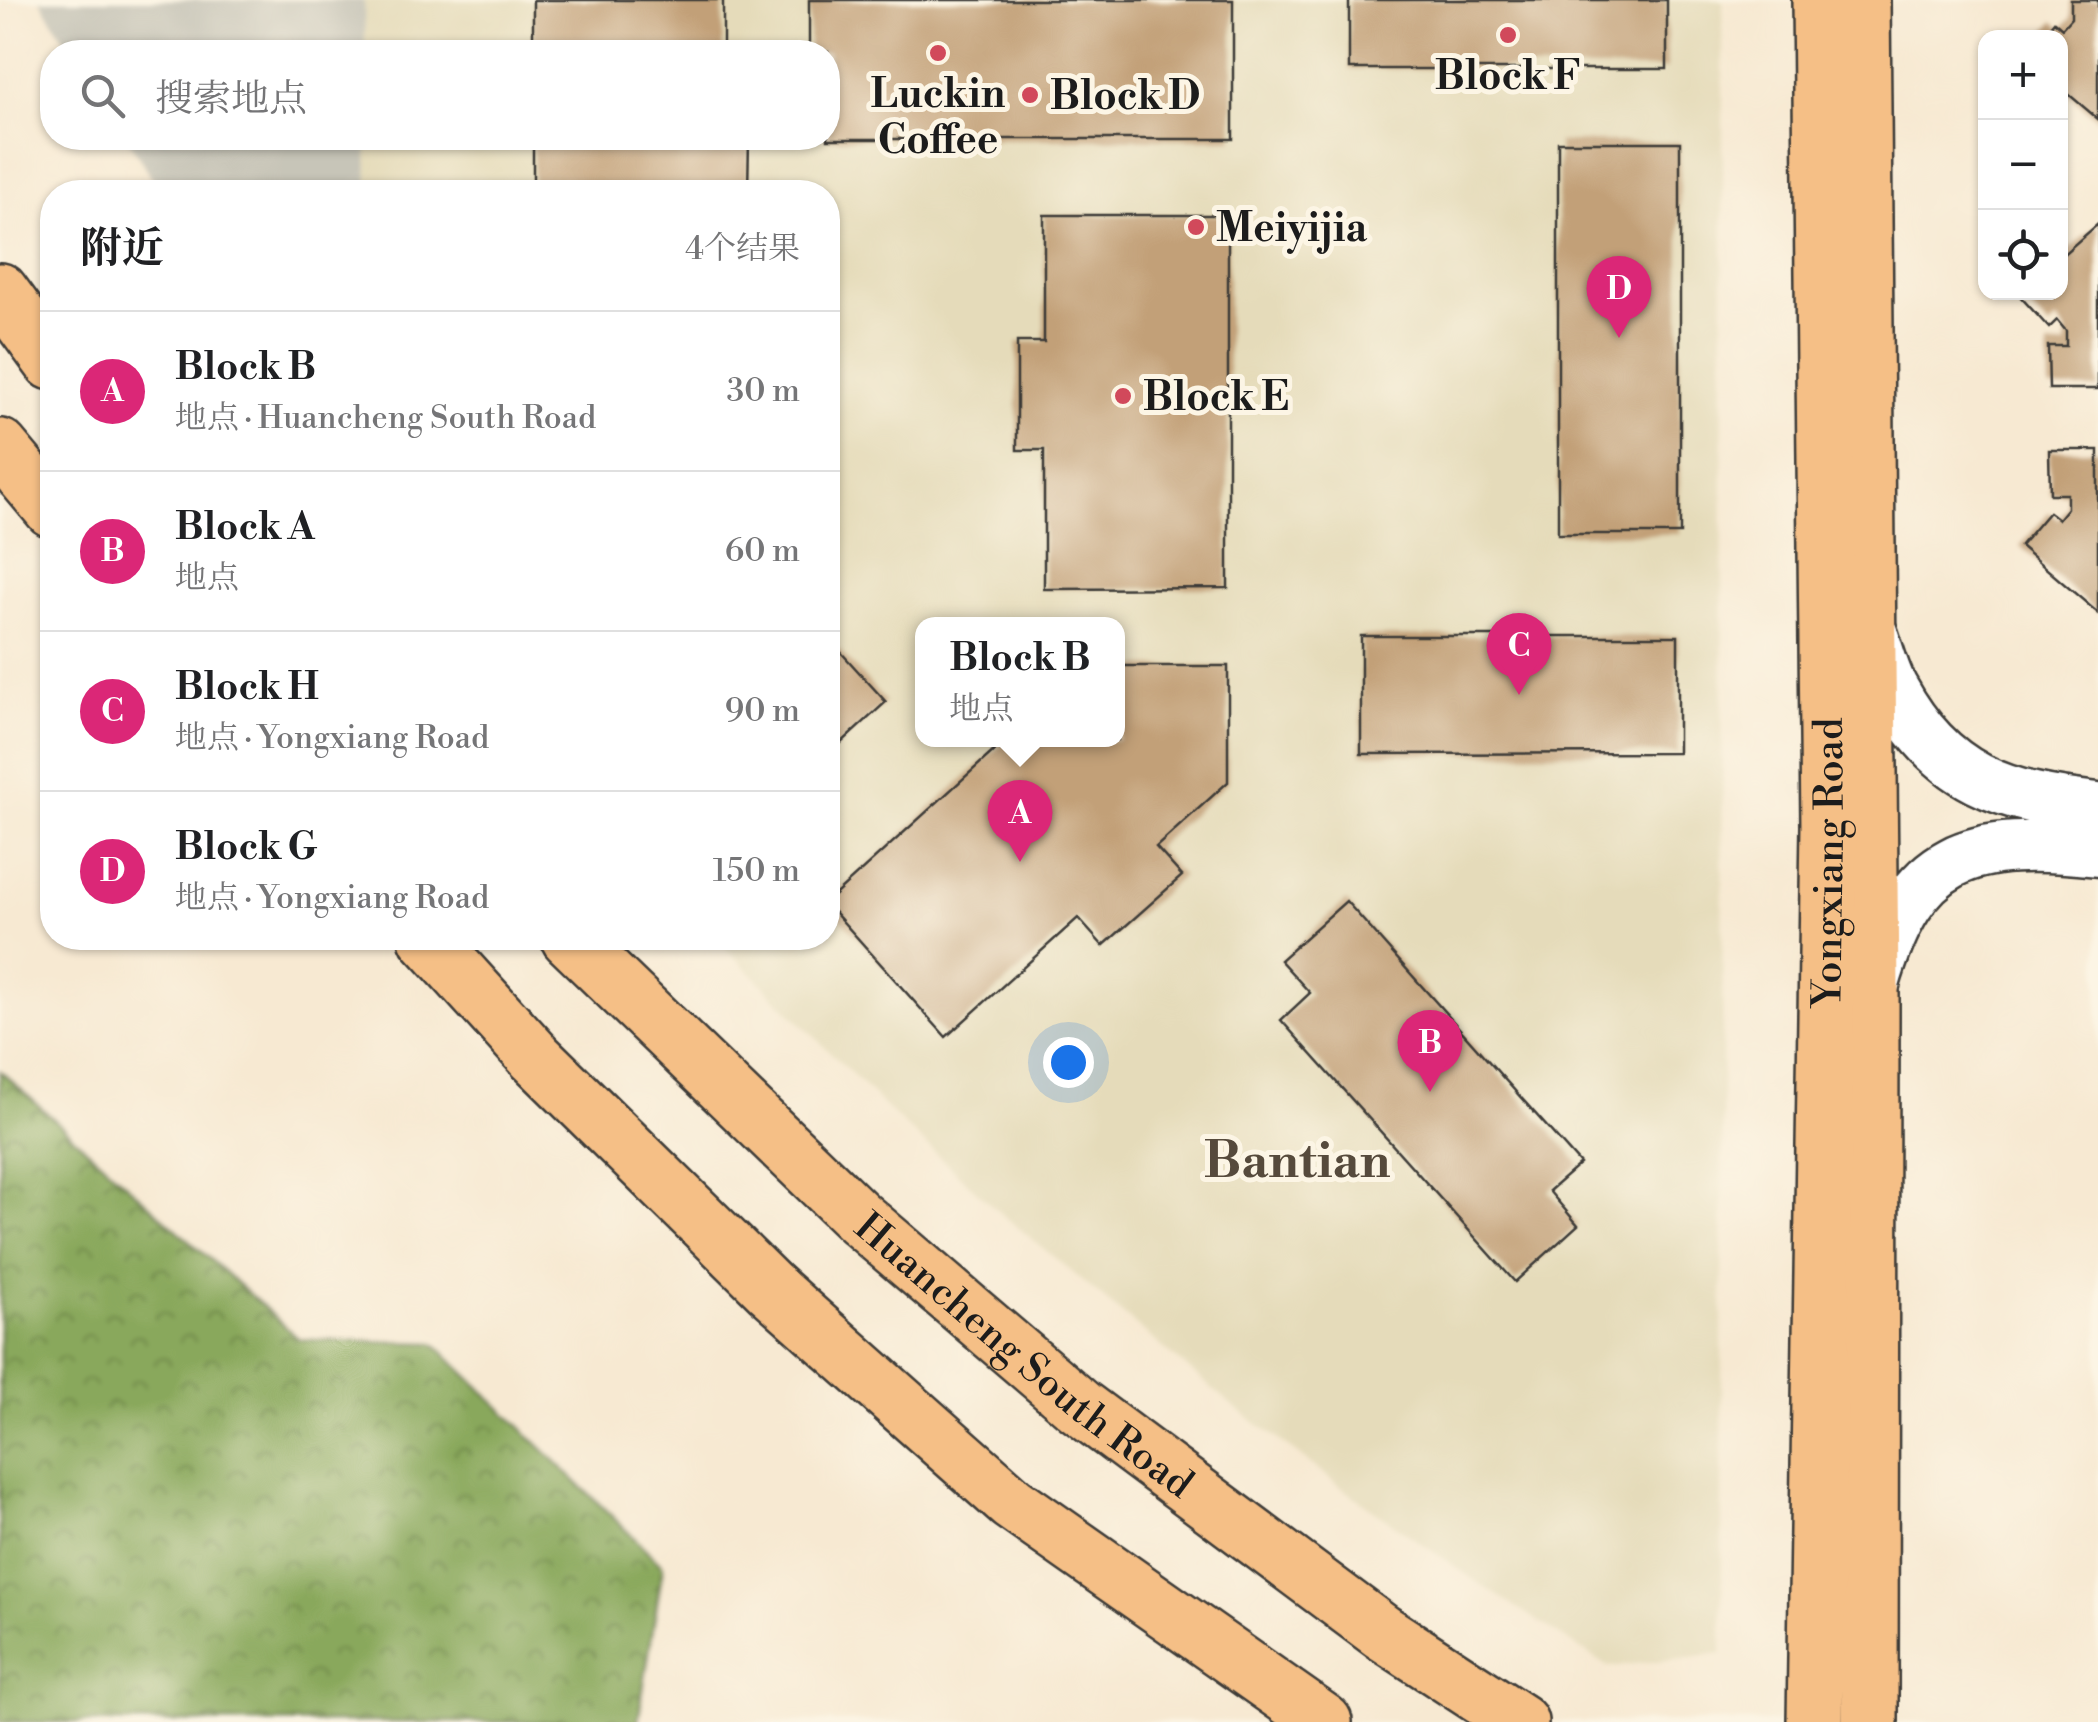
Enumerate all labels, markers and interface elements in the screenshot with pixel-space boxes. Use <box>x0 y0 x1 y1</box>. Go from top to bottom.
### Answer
marker: Block F <box>1497 24 1519 46</box>
map controls <box>1978 30 2068 300</box>
button: + <box>1978 30 2068 120</box>
search box <box>40 40 840 150</box>
marker: Luckin Coffee <box>927 42 949 64</box>
place label: Block F <box>1435 52 1581 102</box>
icon: search <box>75 68 130 123</box>
place label: Luckin Coffee <box>871 70 1006 166</box>
place label: Block D <box>1050 72 1200 122</box>
text: 搜索地点 <box>155 76 307 123</box>
marker: Block D <box>1019 84 1041 106</box>
button: − <box>1978 120 2068 210</box>
place label: Meiyijia <box>1216 204 1368 254</box>
button: locate <box>1978 210 2068 300</box>
marker: Meiyijia <box>1185 216 1207 238</box>
text: 附近 <box>80 223 164 276</box>
text: 4个结果 <box>685 229 800 269</box>
pin: D <box>1586 255 1652 338</box>
text: Block B <box>175 344 316 391</box>
text: A <box>101 371 124 411</box>
text: 30 m <box>726 371 800 411</box>
place label: Block E <box>1143 373 1289 423</box>
marker: Block E <box>1112 385 1134 407</box>
text: 地点 · Huancheng South Road <box>175 398 596 438</box>
text: Block A <box>175 504 315 551</box>
text: B <box>100 531 125 571</box>
text: 60 m <box>725 531 800 571</box>
text: 地点 <box>175 558 239 598</box>
pin: C <box>1486 612 1552 695</box>
popup <box>915 617 1125 747</box>
text: Block B <box>950 635 1090 682</box>
text: Block H <box>175 664 319 711</box>
text: 地点 <box>950 689 1014 729</box>
text: C <box>101 691 124 731</box>
text: 90 m <box>725 691 800 731</box>
street label: Yongxiang Road <box>1803 717 1857 1009</box>
text: 地点 · Yongxiang Road <box>175 718 489 758</box>
pin: A <box>988 780 1052 862</box>
text: Block G <box>175 824 317 871</box>
text: D <box>100 851 125 891</box>
text: 150 m <box>713 851 800 891</box>
text: 地点 · Yongxiang Road <box>175 878 489 918</box>
pin: B <box>1398 1010 1462 1092</box>
your location <box>1043 1037 1094 1088</box>
district label: Bantian <box>1204 1131 1391 1193</box>
street label: Huancheng South Road <box>844 1203 1203 1510</box>

